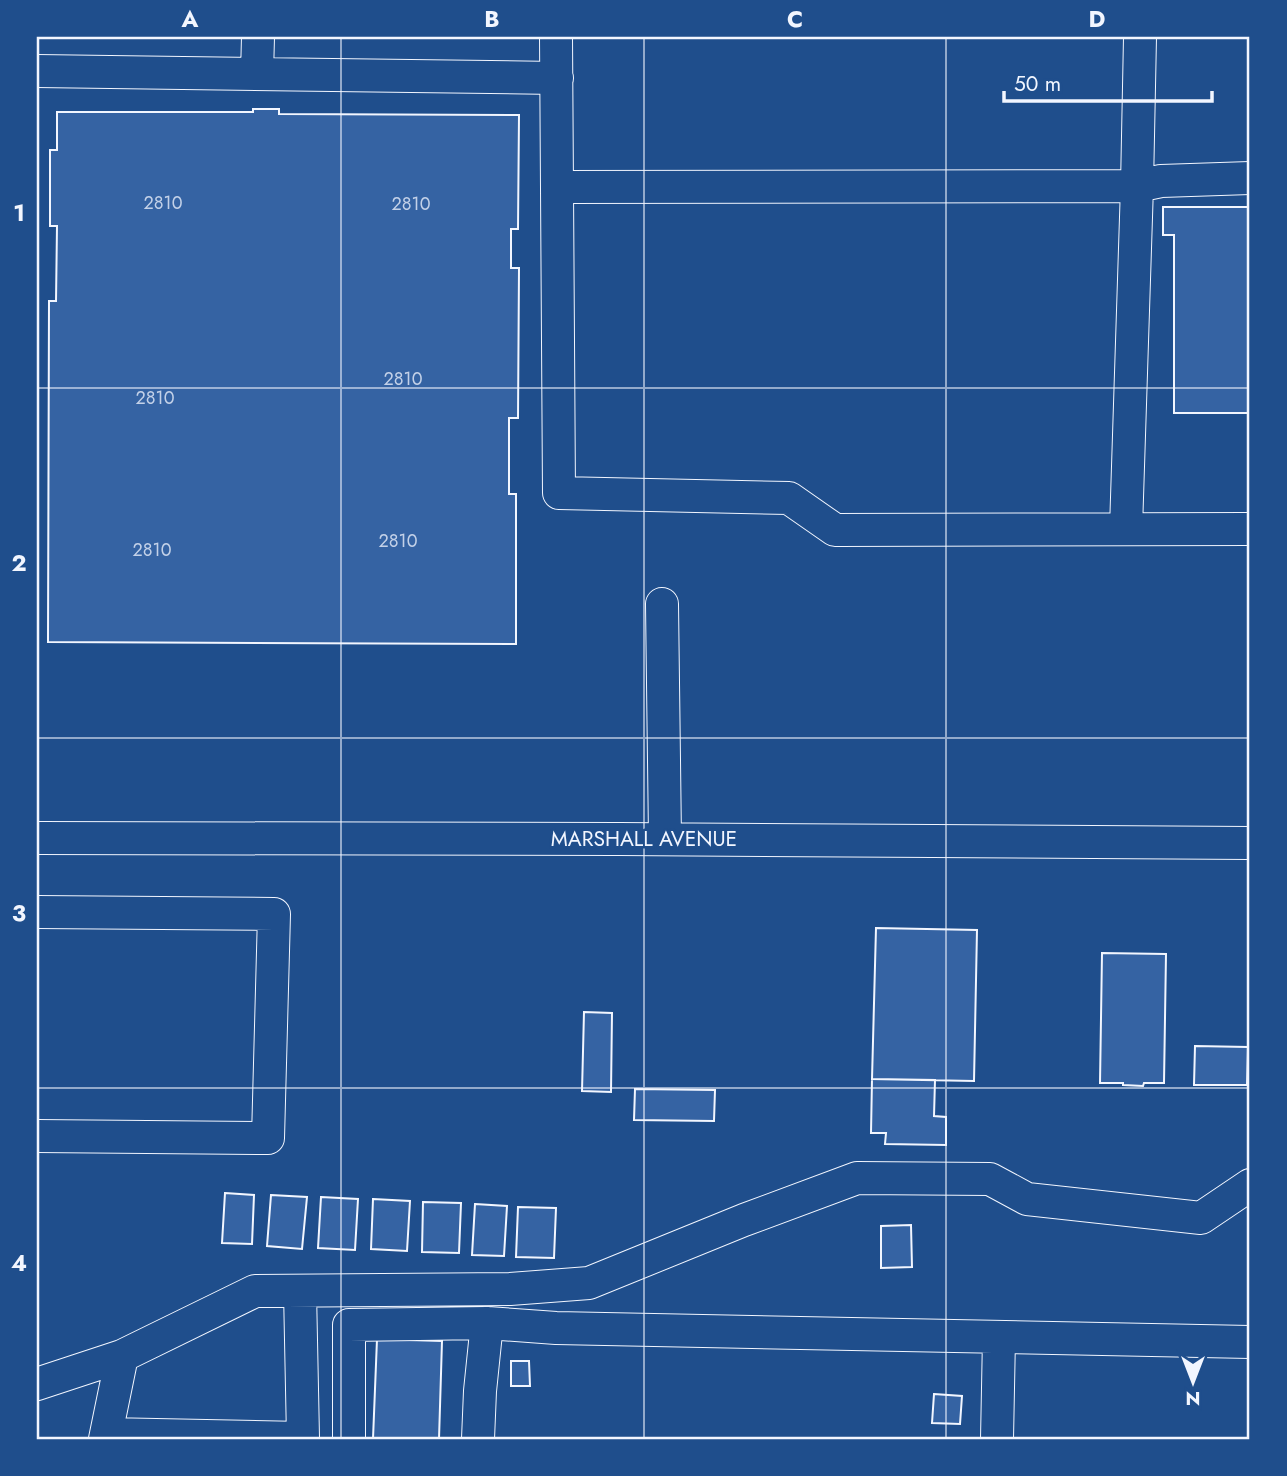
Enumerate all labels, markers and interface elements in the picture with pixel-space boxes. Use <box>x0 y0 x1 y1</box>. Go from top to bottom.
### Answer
text: A <box>181 2 199 36</box>
text: B <box>484 2 500 36</box>
text: C <box>787 2 803 36</box>
text: D <box>1089 2 1106 36</box>
scale bar <box>1004 60 1212 104</box>
text: 50 m <box>1014 69 1061 99</box>
house number: 2810 <box>144 190 183 216</box>
house number: 2810 <box>392 191 431 217</box>
text: 1 <box>13 196 25 230</box>
house number: 2810 <box>384 366 423 392</box>
house number: 2810 <box>136 385 175 411</box>
house number: 2810 <box>379 528 418 554</box>
house number: 2810 <box>133 537 172 563</box>
text: 2 <box>11 546 27 580</box>
street label: MARSHALL AVENUE <box>551 824 737 854</box>
text: 3 <box>12 896 26 930</box>
text: 4 <box>11 1246 27 1280</box>
north arrow <box>1158 1346 1228 1416</box>
text: N <box>1185 1385 1201 1412</box>

